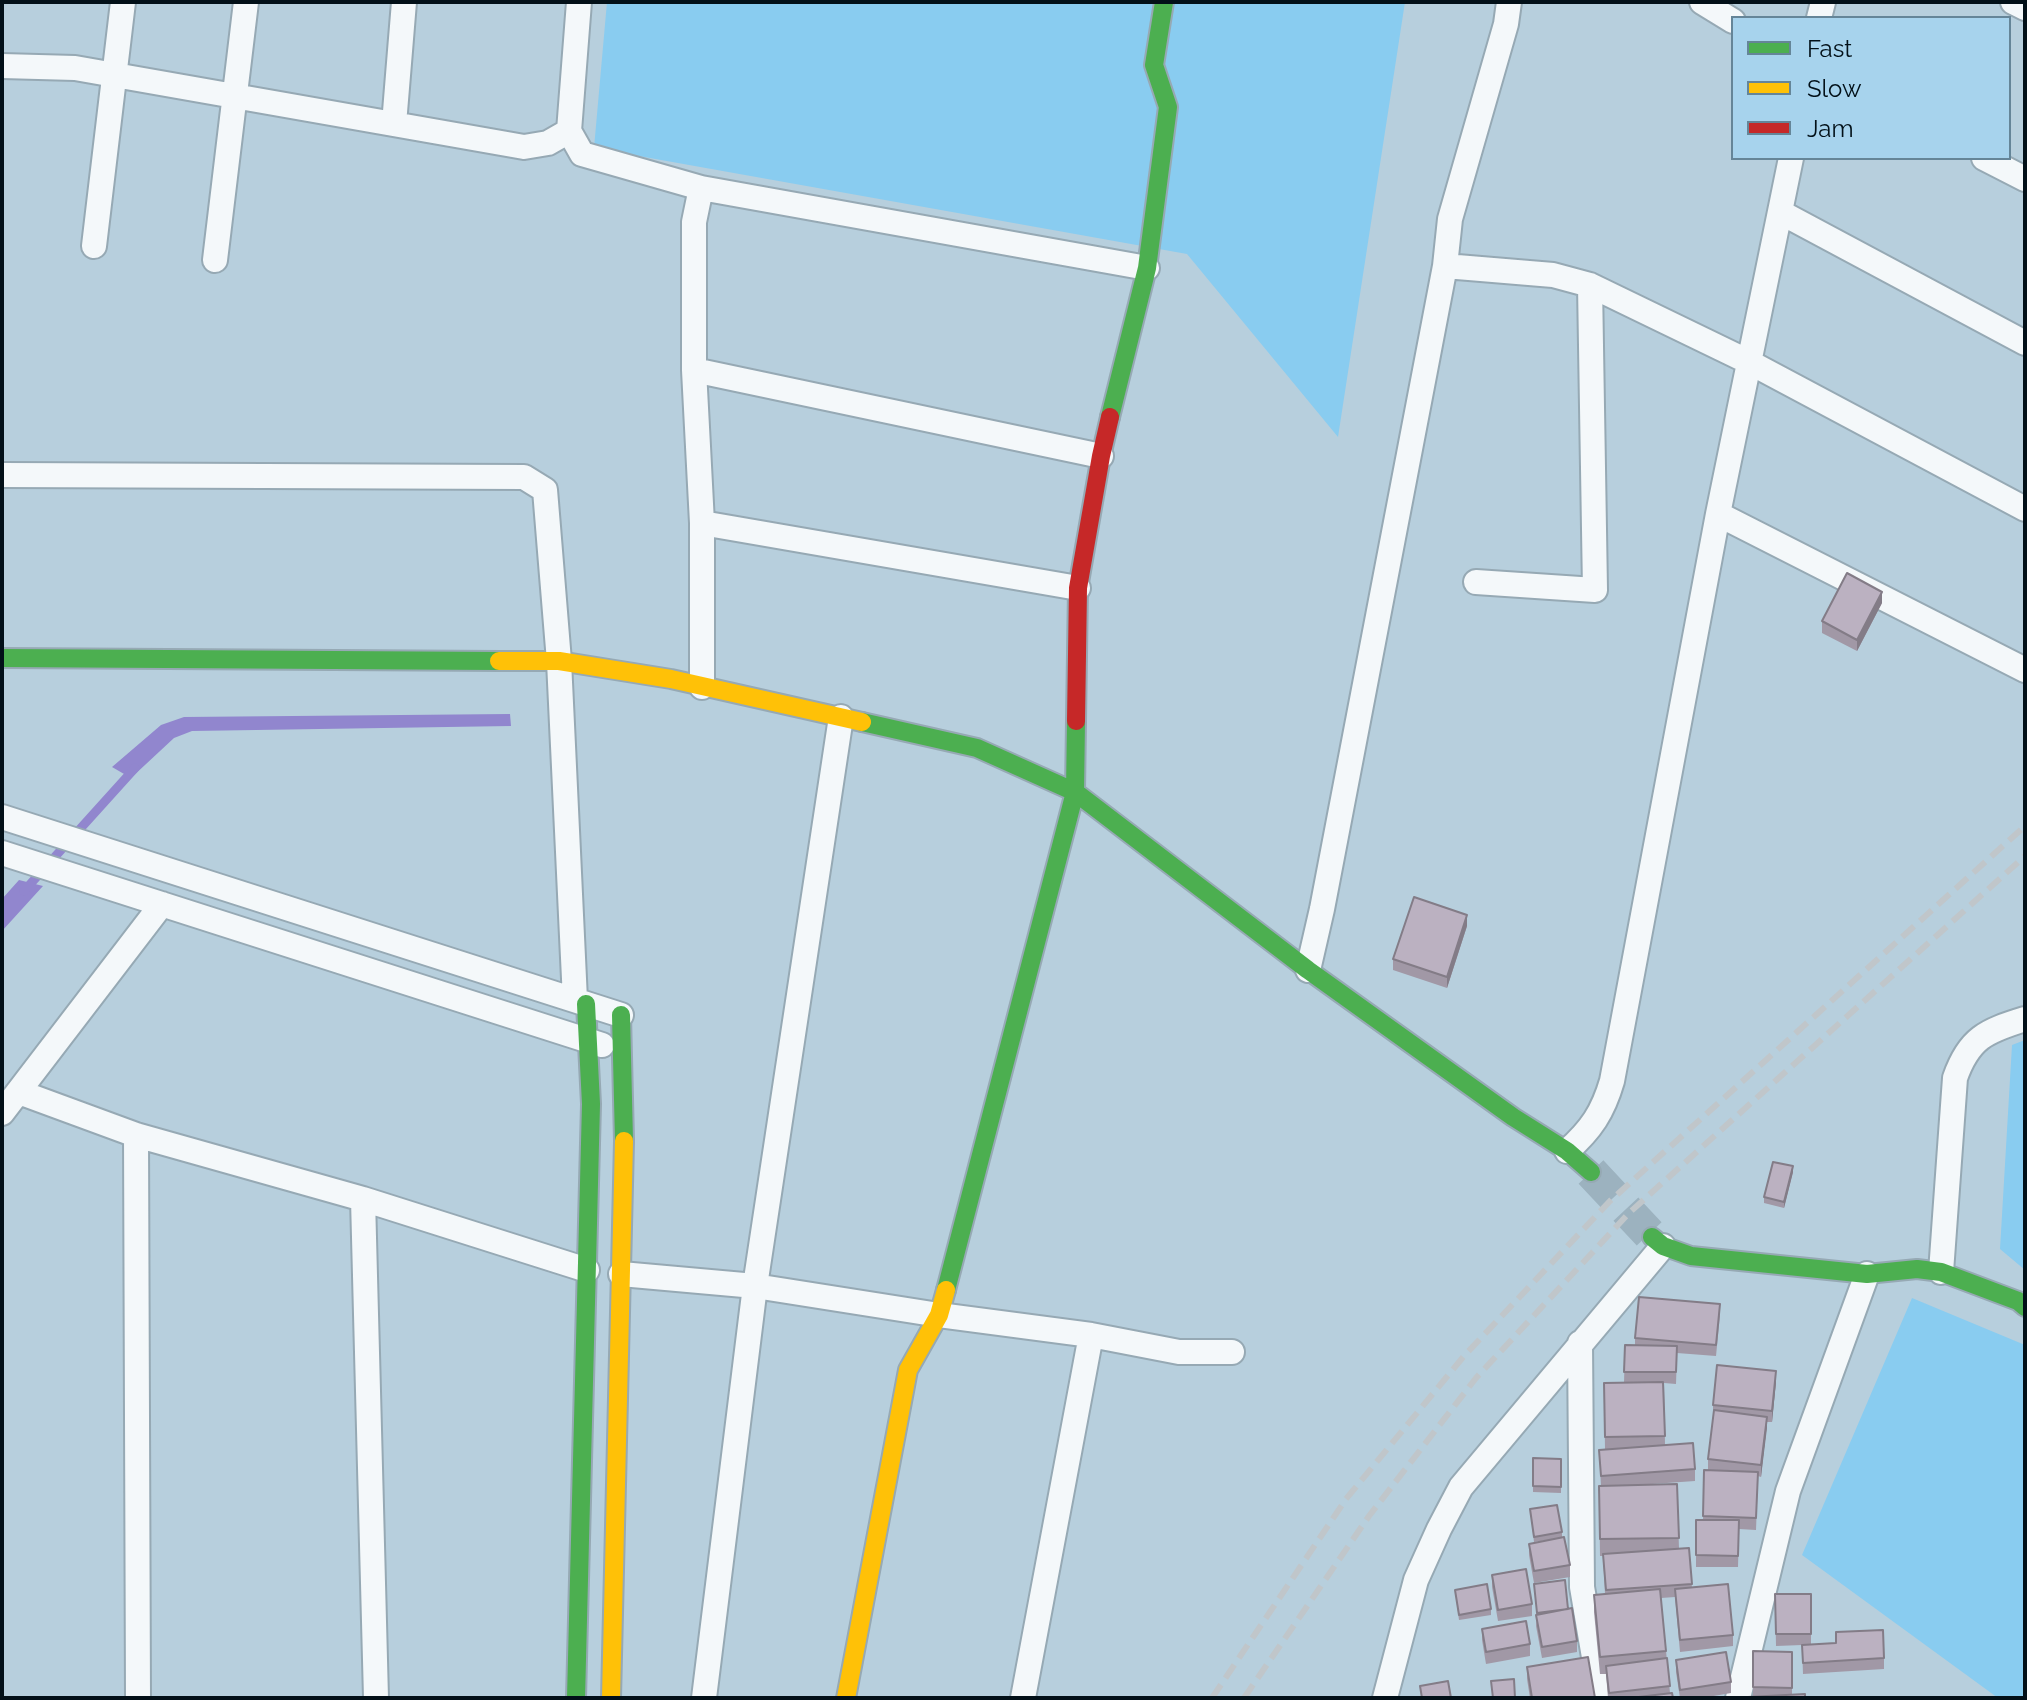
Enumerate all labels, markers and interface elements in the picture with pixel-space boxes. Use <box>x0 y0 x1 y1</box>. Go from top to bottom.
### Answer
legend <box>1731 16 2011 160</box>
text: Fast <box>1807 34 1852 63</box>
text: Slow <box>1807 74 1861 103</box>
text: Jam <box>1807 114 1853 143</box>

